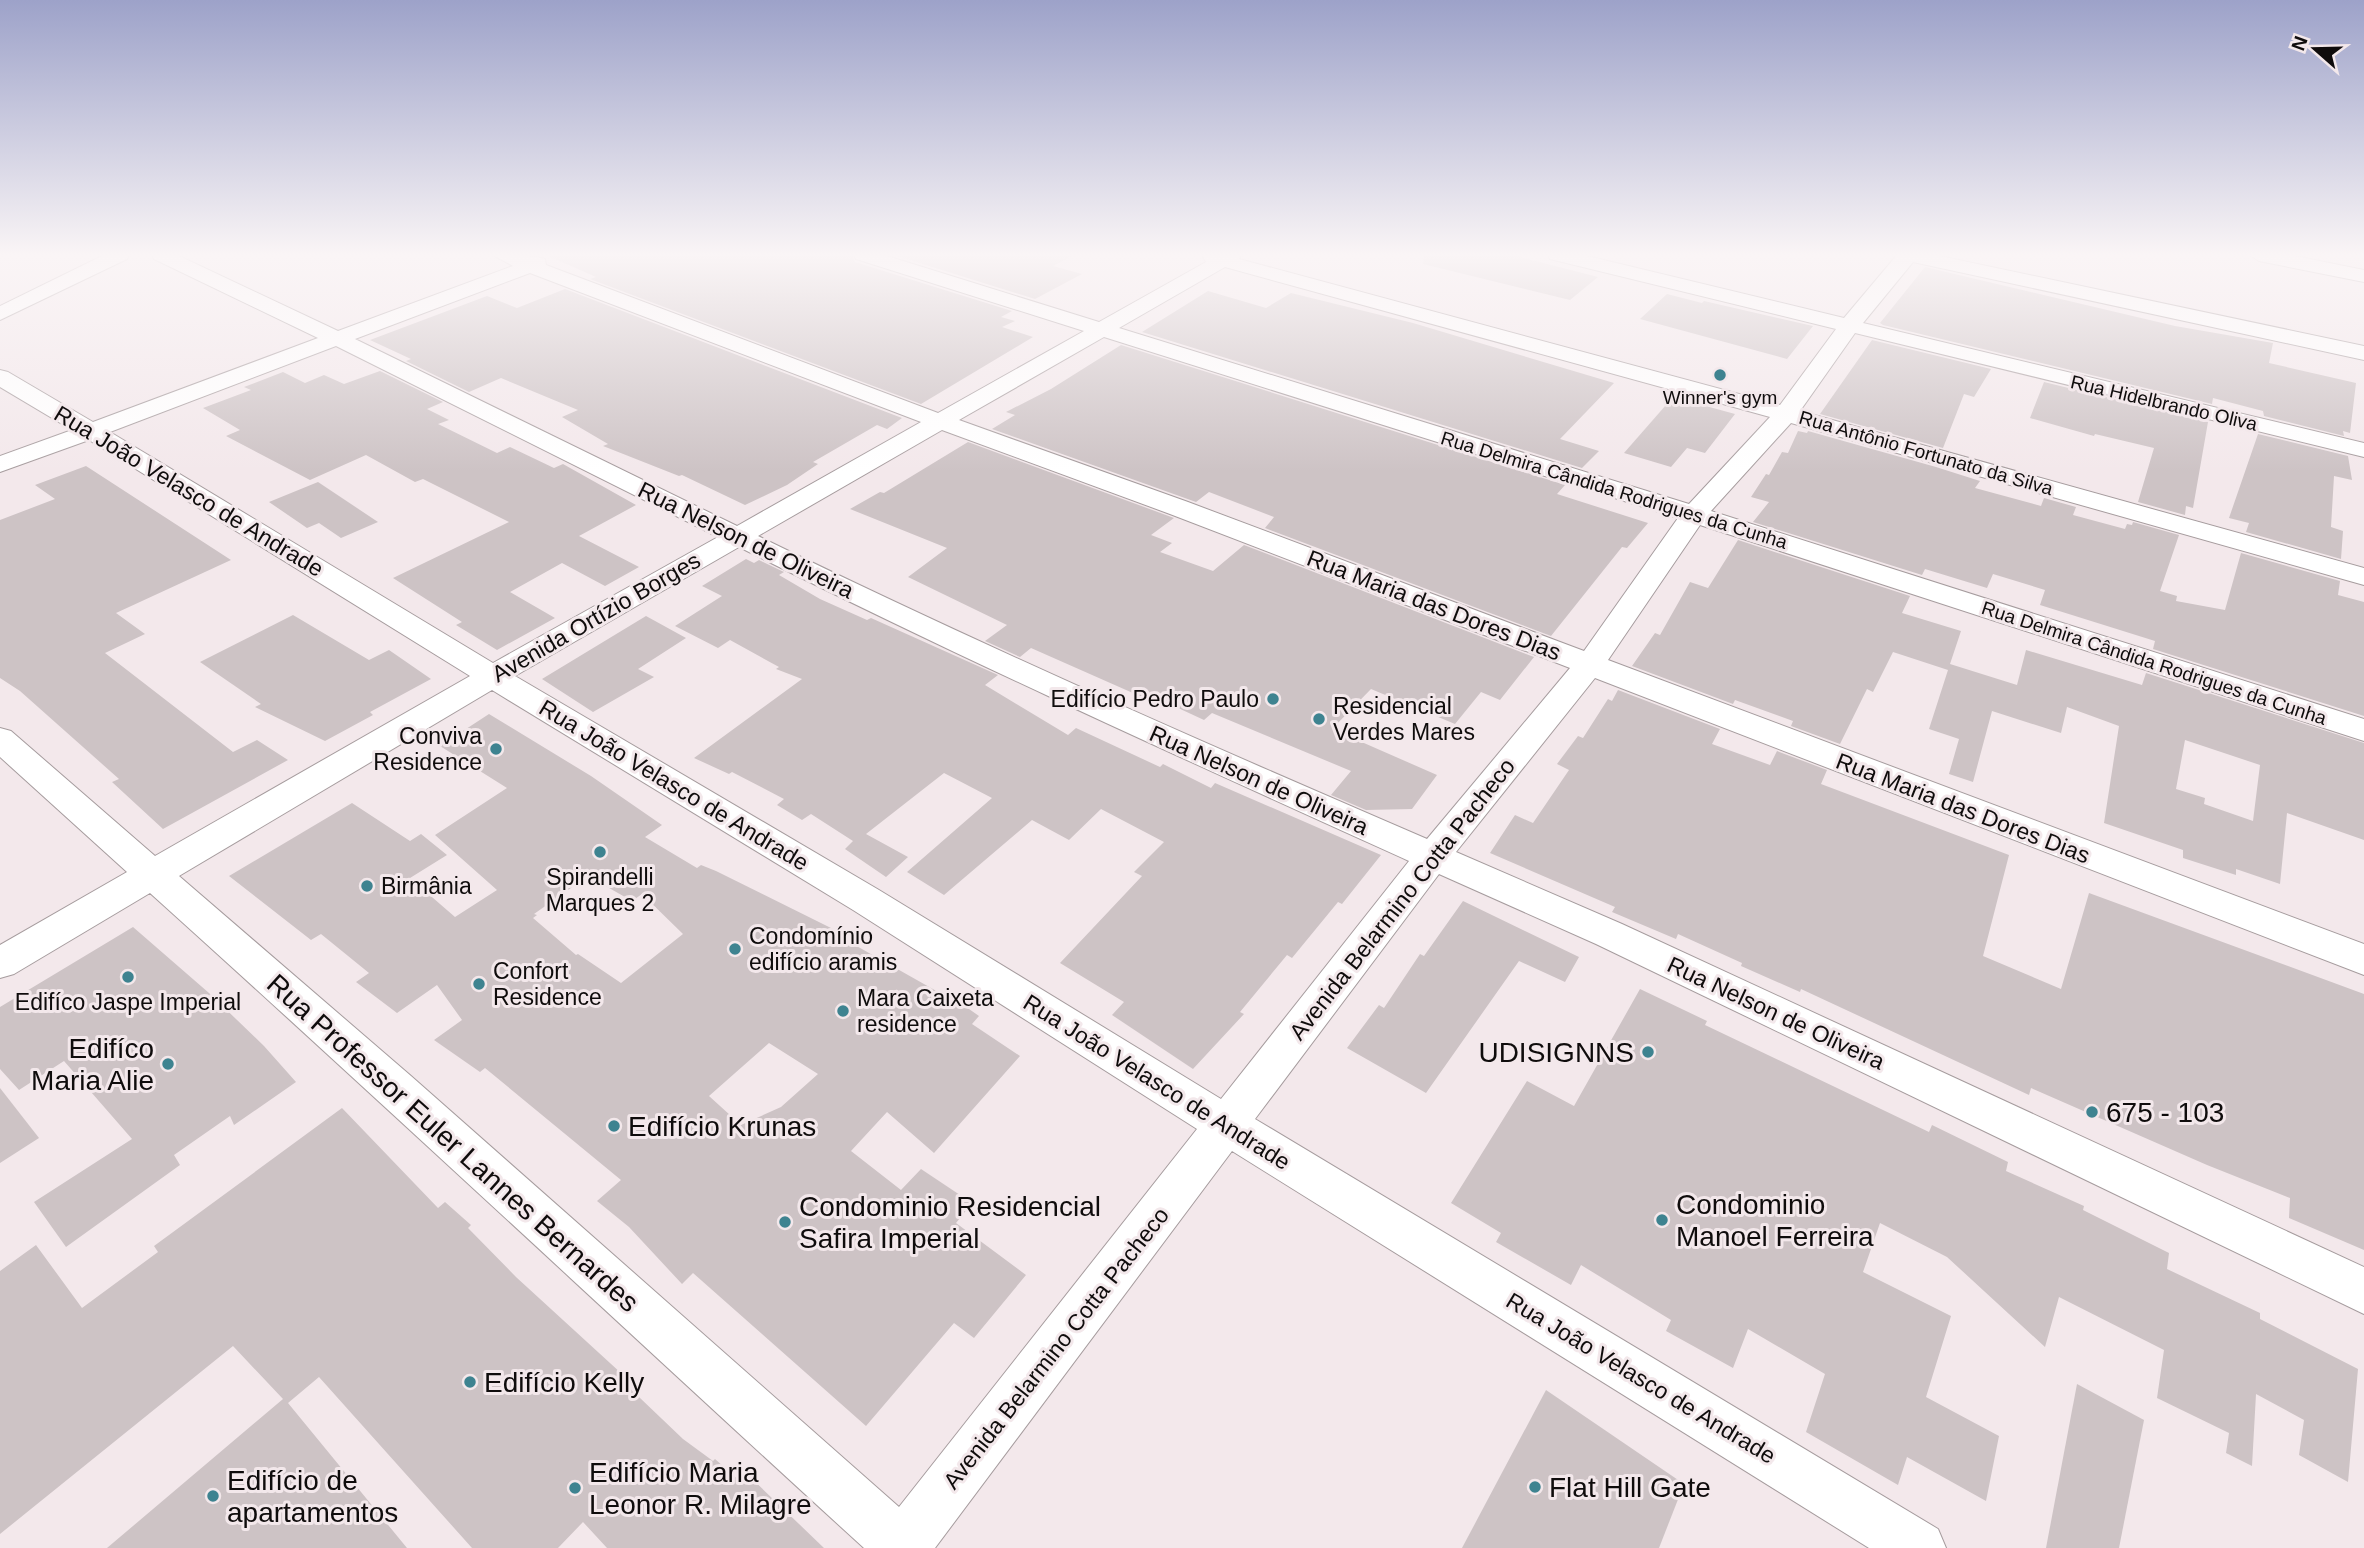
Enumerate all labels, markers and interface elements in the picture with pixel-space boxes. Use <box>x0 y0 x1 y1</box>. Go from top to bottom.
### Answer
north arrow <box>2280 14 2350 84</box>
text: N <box>2287 33 2312 53</box>
marker: Winner's gym <box>1712 367 1728 383</box>
street label: Rua Hidelbrando Oliva <box>2069 371 2260 435</box>
place label: Winner's gym <box>1663 387 1777 408</box>
street label: Rua João Velasco de Andrade <box>50 400 328 582</box>
street label: Rua Antônio Fortunato da Silva <box>1797 407 2056 499</box>
street label: Rua Delmira Cândida Rodrigues da Cunha <box>1438 427 1790 553</box>
street label: Rua Nelson de Oliveira <box>634 476 858 604</box>
street label: Rua Maria das Dores Dias <box>1303 545 1565 665</box>
street label: Avenida Ortízio Borges <box>487 547 705 687</box>
street label: Rua Delmira Cândida Rodrigues da Cunha <box>1979 597 2329 729</box>
place label: Edifício Pedro Paulo <box>1051 686 1259 712</box>
marker: Edifício Pedro Paulo <box>1265 691 1281 707</box>
place label: Residencial Verdes Mares <box>1333 693 1475 745</box>
street label: Rua João Velasco de Andrade <box>535 694 813 876</box>
marker: Residencial Verdes Mares <box>1311 711 1327 727</box>
street label: Rua Nelson de Oliveira <box>1146 720 1372 840</box>
place label: Conviva Residence <box>373 723 482 775</box>
marker: Conviva Residence <box>488 741 504 757</box>
street label: Rua Maria das Dores Dias <box>1832 748 2094 868</box>
street label: Avenida Belarmino Cotta Pacheco <box>1284 753 1520 1045</box>
marker: Spirandelli Marques 2 <box>592 844 608 860</box>
place label: Spirandelli Marques 2 <box>546 864 654 916</box>
place label: Birmânia <box>381 873 472 899</box>
marker: Birmânia <box>359 878 375 894</box>
place label: Condomínio edifício aramis <box>749 923 897 975</box>
marker: Condomínio edifício aramis <box>727 941 743 957</box>
street label: Rua Nelson de Oliveira <box>1663 951 1889 1075</box>
place label: Confort Residence <box>493 958 602 1010</box>
street label: Rua Professor Euler Lannes Bernardes <box>261 968 645 1318</box>
marker: Edifíco Jaspe Imperial <box>120 969 136 985</box>
marker: Confort Residence <box>471 976 487 992</box>
place label: Mara Caixeta residence <box>857 985 994 1037</box>
place label: Edifíco Jaspe Imperial <box>15 989 241 1015</box>
street label: Rua João Velasco de Andrade <box>1019 989 1295 1175</box>
marker: Mara Caixeta residence <box>835 1003 851 1019</box>
place label: Edifíco Maria Alie <box>31 1033 154 1096</box>
place label: UDISIGNNS <box>1478 1037 1634 1068</box>
marker: UDISIGNNS <box>1640 1044 1656 1060</box>
marker: Edifíco Maria Alie <box>160 1056 176 1072</box>
place label: 675 - 103 <box>2106 1097 2224 1128</box>
marker: 675 - 103 <box>2084 1104 2100 1120</box>
place label: Edifício Krunas <box>628 1111 816 1142</box>
marker: Edifício Krunas <box>606 1118 622 1134</box>
place label: Condominio Manoel Ferreira <box>1676 1189 1874 1252</box>
place label: Condominio Residencial Safira Imperial <box>799 1191 1101 1254</box>
street label: Avenida Belarmino Cotta Pacheco <box>938 1202 1174 1494</box>
marker: Condominio Manoel Ferreira <box>1654 1212 1670 1228</box>
marker: Condominio Residencial Safira Imperial <box>777 1214 793 1230</box>
street label: Rua João Velasco de Andrade <box>1502 1287 1780 1469</box>
place label: Edifício Kelly <box>484 1367 644 1398</box>
marker: Edifício Kelly <box>462 1374 478 1390</box>
place label: Edifício Maria Leonor R. Milagre <box>589 1457 812 1520</box>
place label: Edifício de apartamentos <box>227 1465 398 1528</box>
place label: Flat Hill Gate <box>1549 1472 1711 1503</box>
marker: Flat Hill Gate <box>1527 1479 1543 1495</box>
marker: Edifício Maria Leonor R. Milagre <box>567 1480 583 1496</box>
marker: Edifício de apartamentos <box>205 1488 221 1504</box>

